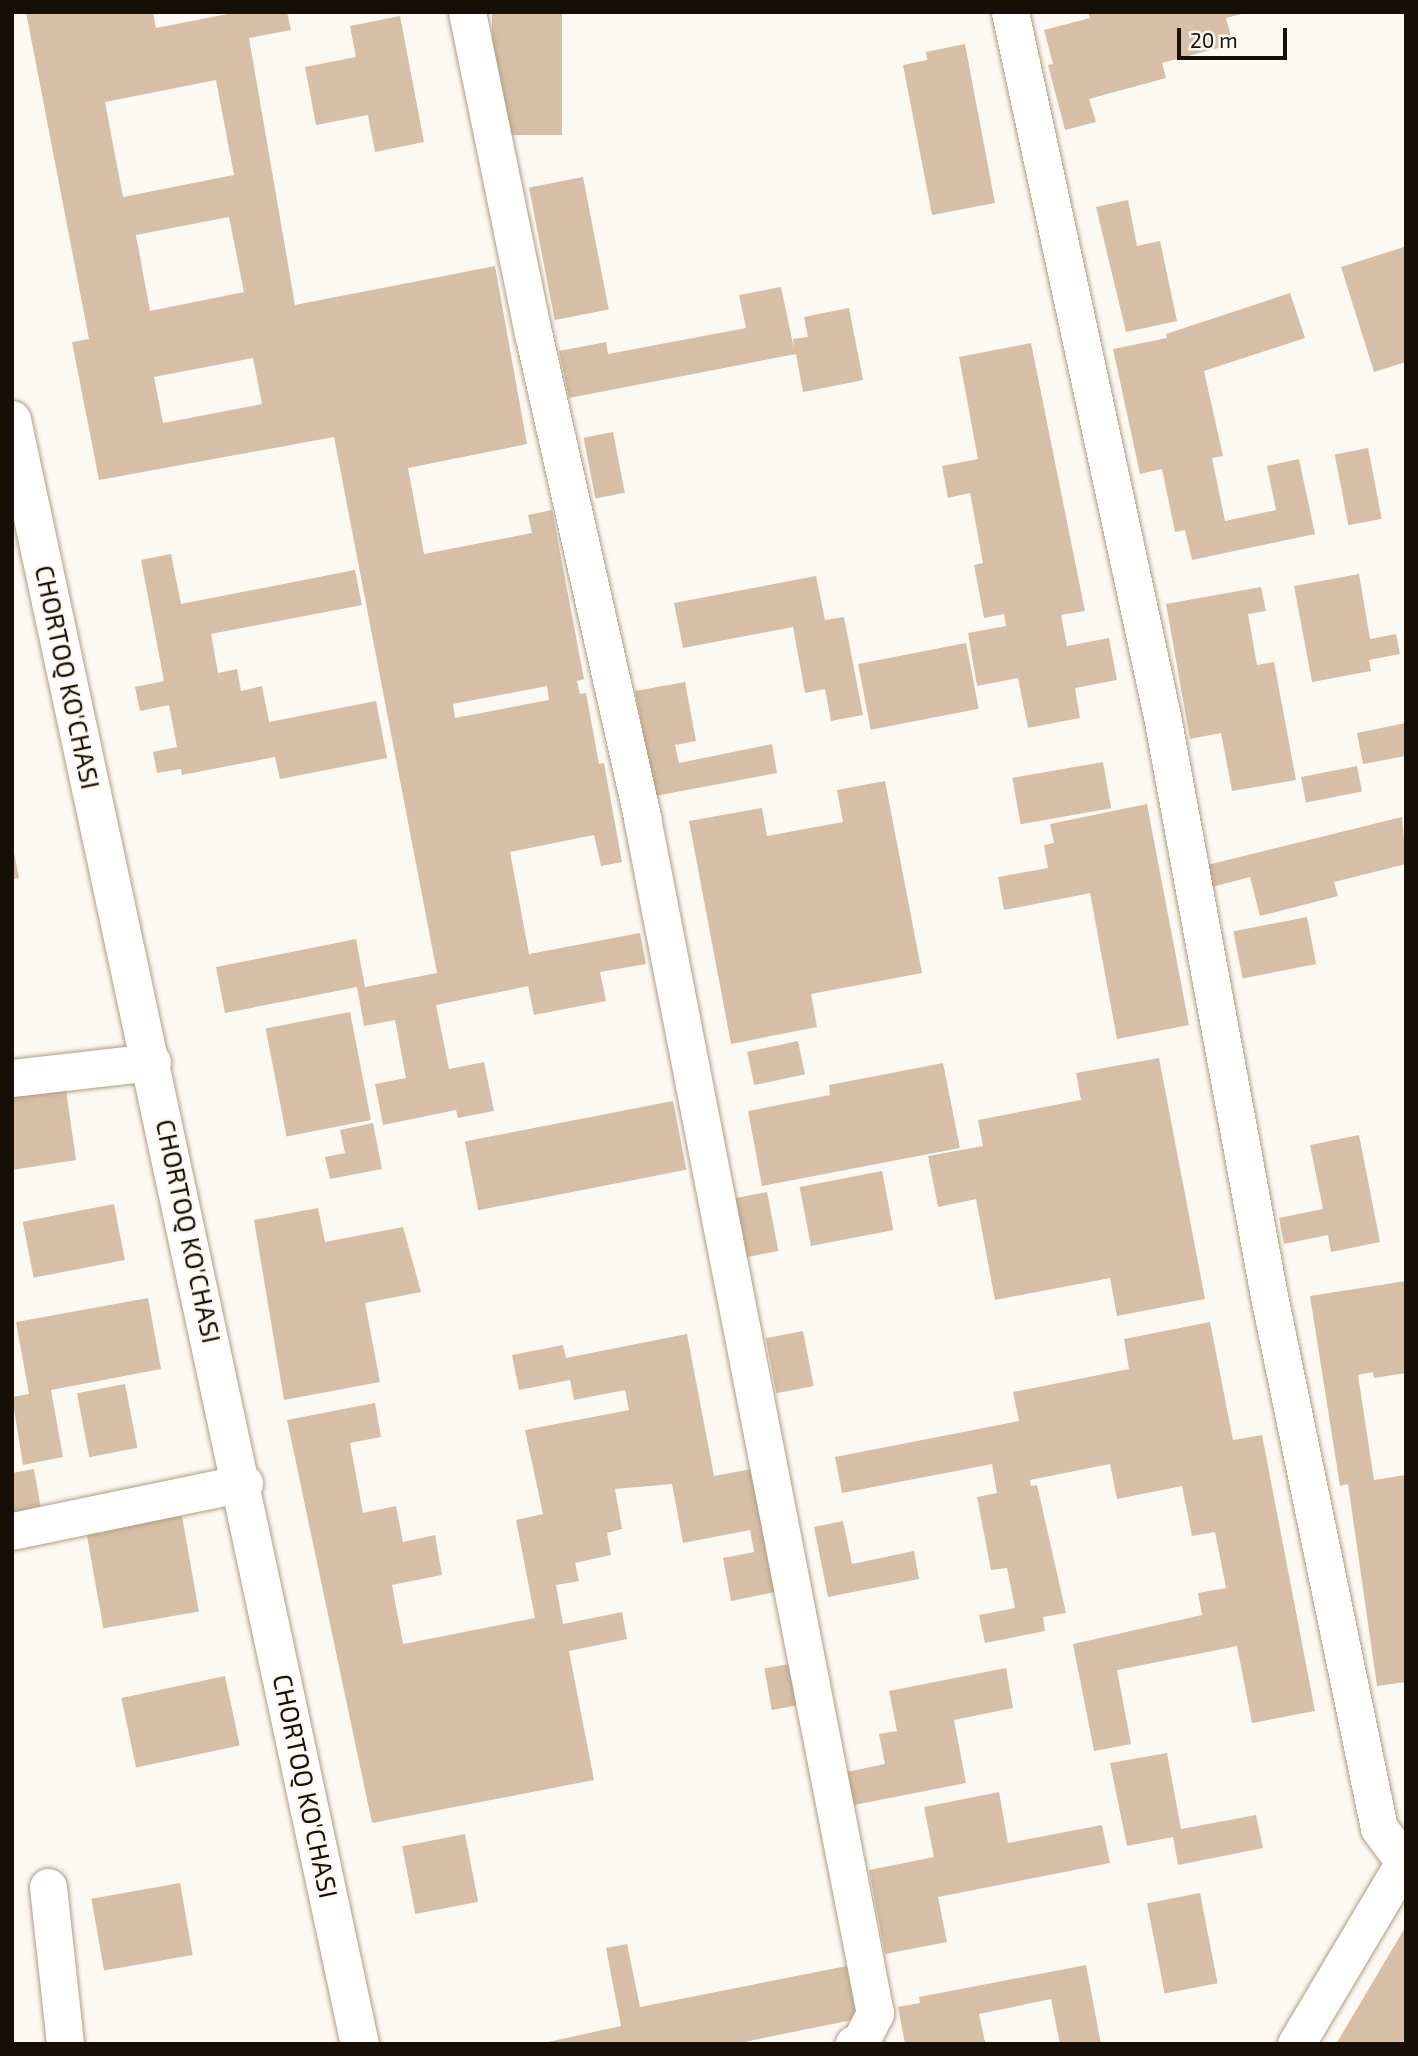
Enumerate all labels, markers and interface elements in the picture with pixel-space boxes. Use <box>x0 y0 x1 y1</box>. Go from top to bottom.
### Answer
scale bar <box>1180 14 1290 58</box>
text: 20 m <box>1190 27 1238 52</box>
street label: CHORTOQ KO'CHASI <box>29 562 107 792</box>
street label: CHORTOQ KO'CHASI <box>150 1116 228 1346</box>
street label: CHORTOQ KO'CHASI <box>267 1671 345 1901</box>

